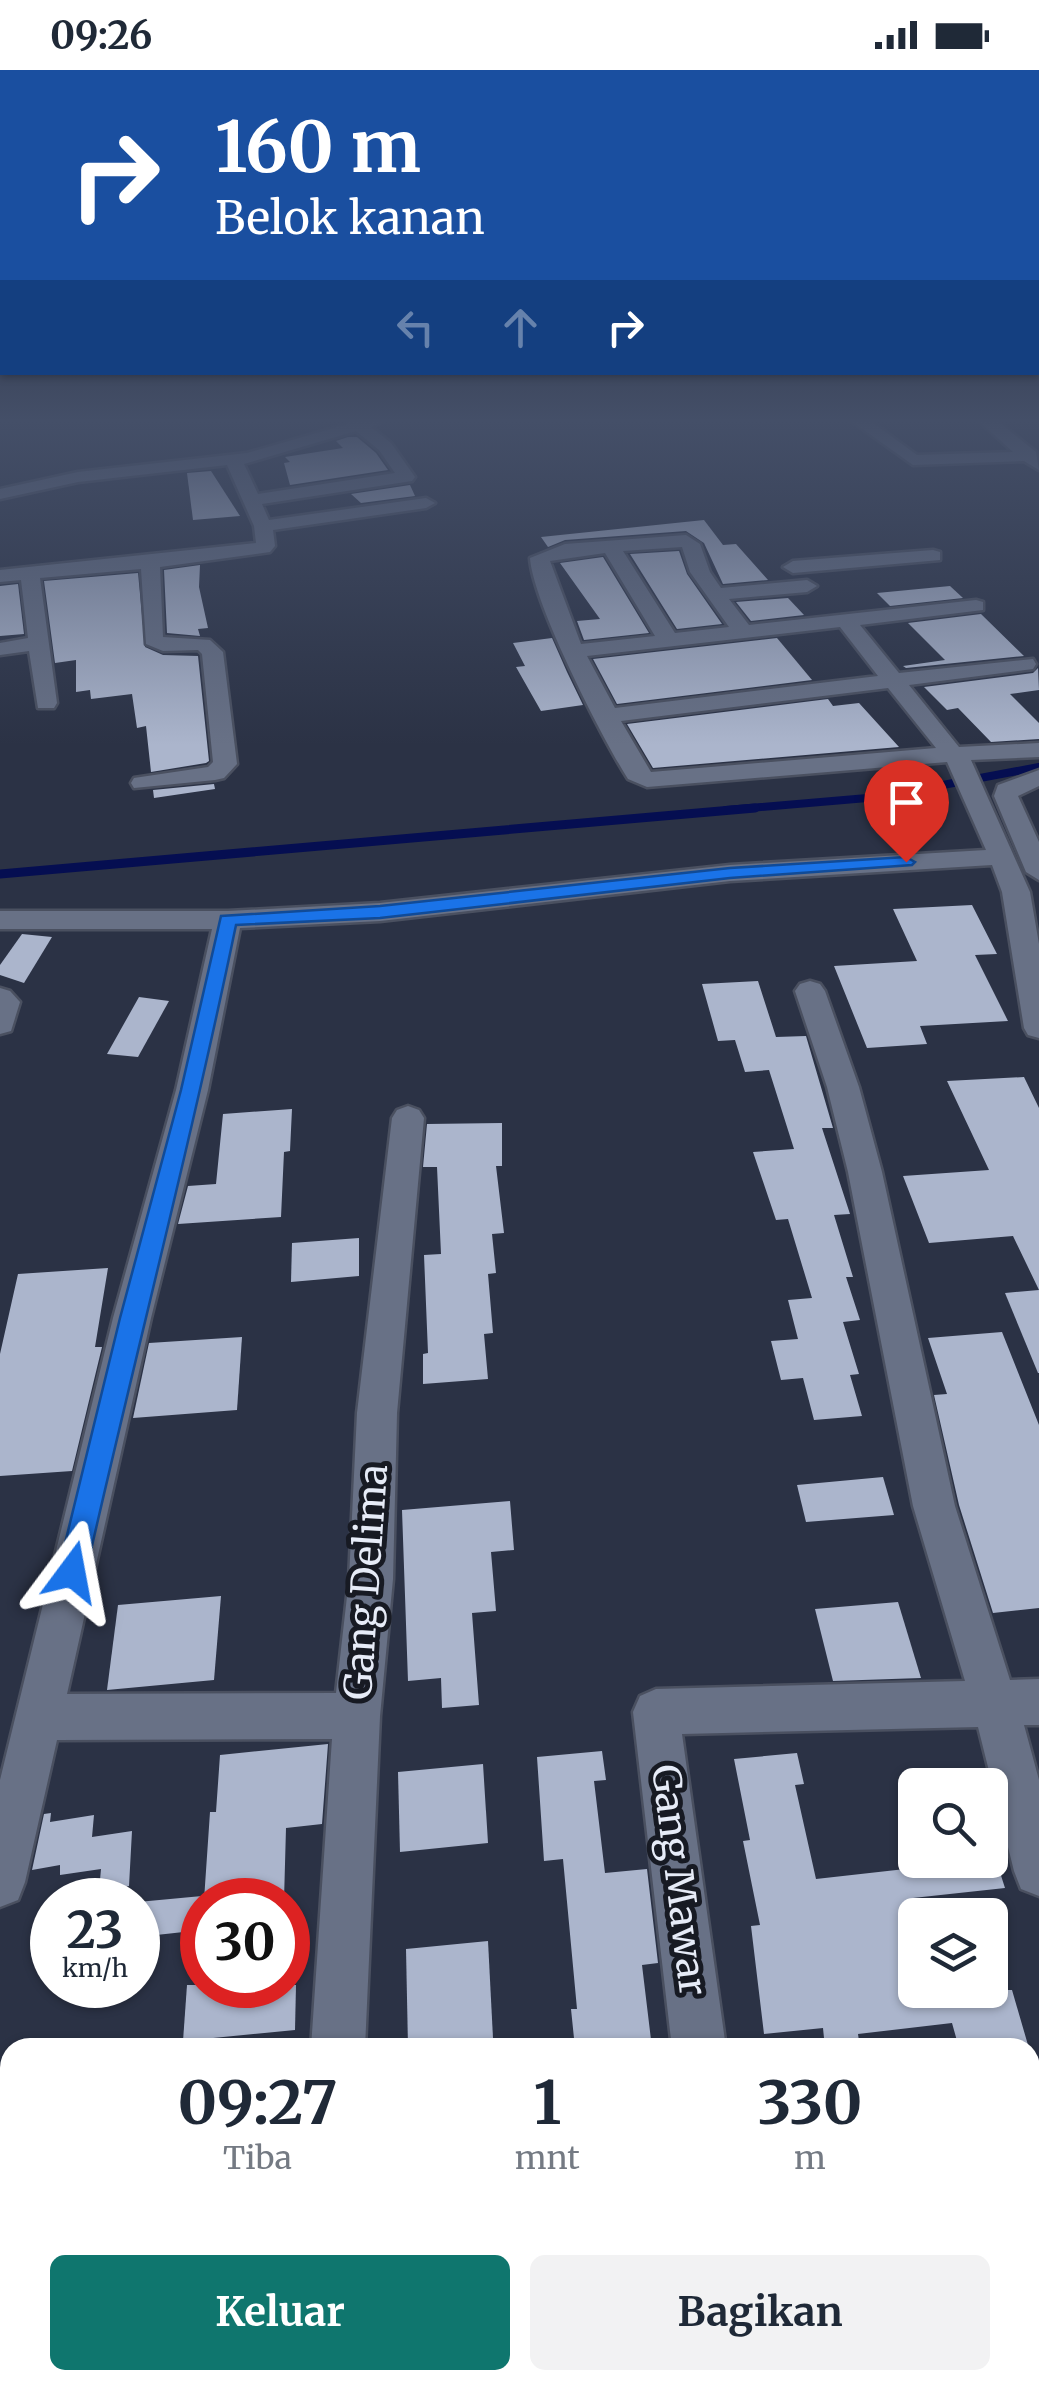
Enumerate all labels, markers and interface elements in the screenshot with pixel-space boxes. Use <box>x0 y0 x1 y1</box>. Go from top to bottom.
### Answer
text: 09:26 <box>50 12 152 59</box>
text: 160 m <box>215 103 421 191</box>
icon: right <box>50 110 180 240</box>
text: Belok kanan <box>215 190 485 246</box>
icon: left <box>388 300 443 355</box>
icon: ahead <box>493 300 548 355</box>
icon: right <box>598 300 653 355</box>
pin <box>864 760 949 863</box>
icon: arrive <box>879 775 934 830</box>
street label: Gang Delima <box>334 1463 398 1701</box>
position arrow <box>20 1520 124 1624</box>
street label: Gang Mawar <box>641 1762 717 1998</box>
map controls <box>898 1768 1008 2008</box>
button: search <box>898 1768 1008 1878</box>
speed limit sign: 30 <box>180 1878 310 2008</box>
button: layers <box>898 1898 1008 2008</box>
text: 23 <box>67 1899 123 1962</box>
text: km/h <box>62 1952 128 1984</box>
text: 09:27 <box>177 2065 337 2140</box>
text: 1 <box>533 2065 561 2140</box>
text: 330 <box>757 2065 863 2140</box>
text: Tiba <box>223 2138 292 2178</box>
text: mnt <box>515 2138 580 2178</box>
text: m <box>794 2138 826 2178</box>
button: Keluar <box>50 2255 510 2370</box>
button: Bagikan <box>530 2255 990 2370</box>

